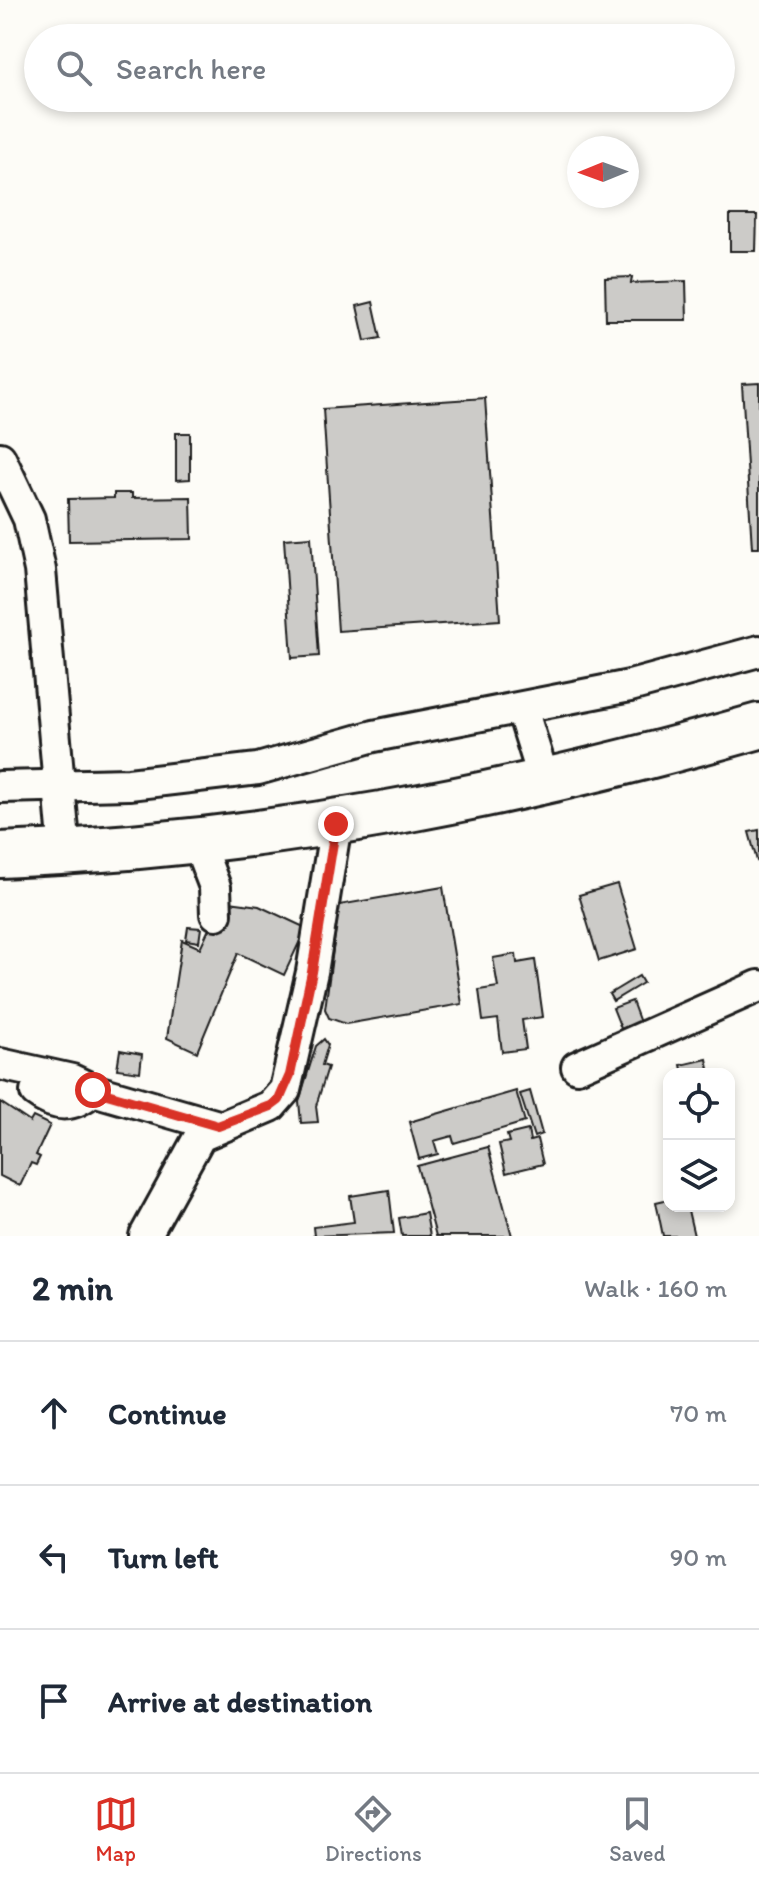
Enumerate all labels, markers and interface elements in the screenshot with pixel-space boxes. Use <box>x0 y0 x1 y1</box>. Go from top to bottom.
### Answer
search box <box>24 24 735 112</box>
icon: search <box>52 46 96 90</box>
text: Search here <box>116 50 266 87</box>
north arrow <box>567 136 639 208</box>
route end <box>318 806 354 842</box>
map controls <box>663 1068 735 1212</box>
button: locate <box>663 1068 735 1140</box>
route start <box>75 1072 111 1108</box>
button: layers <box>663 1140 735 1212</box>
text: 2 min <box>32 1268 113 1309</box>
text: Walk · 160 m <box>584 1272 727 1304</box>
icon: ahead <box>32 1391 76 1435</box>
text: Continue <box>108 1395 227 1432</box>
text: 70 m <box>670 1397 727 1429</box>
icon: left <box>32 1535 76 1579</box>
text: Turn left <box>108 1539 219 1576</box>
text: 90 m <box>670 1541 727 1573</box>
icon: arrive <box>32 1679 76 1723</box>
text: Arrive at destination <box>108 1683 372 1720</box>
tab: Map <box>94 1792 138 1867</box>
tab: Directions <box>325 1792 422 1867</box>
tab: Saved <box>609 1792 665 1867</box>

